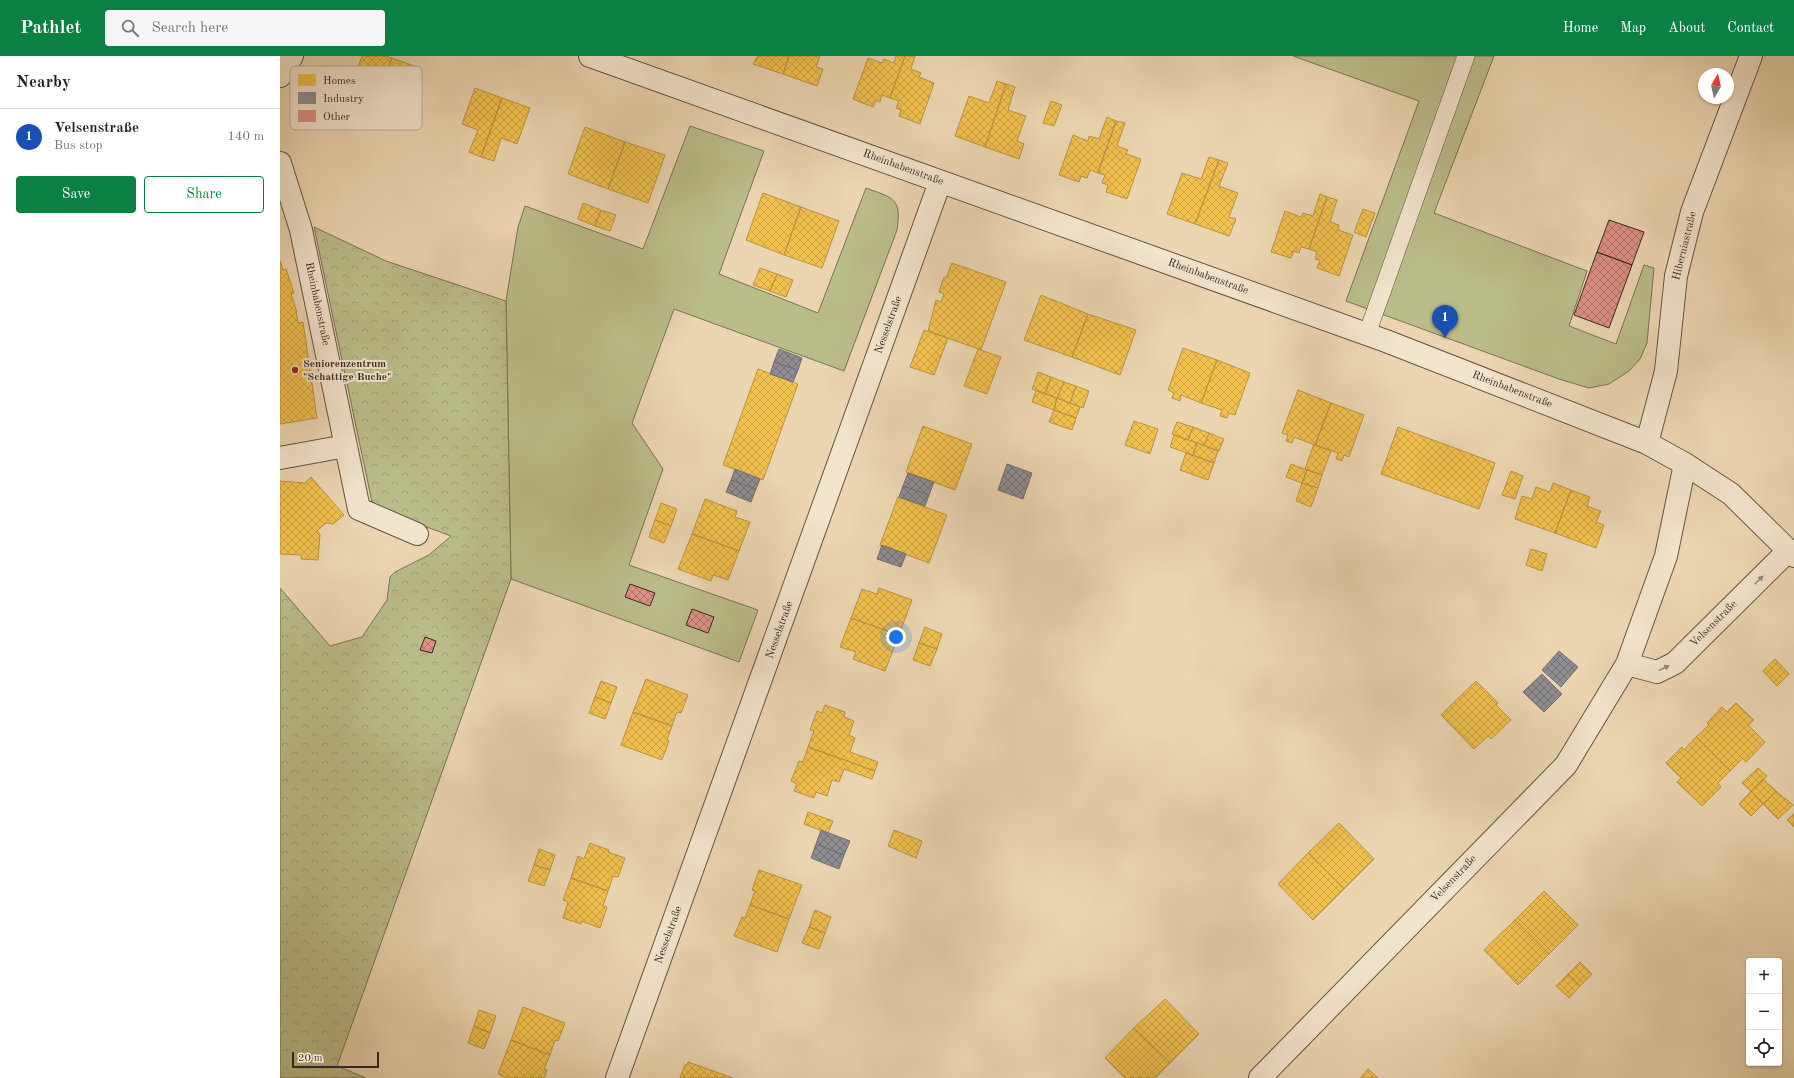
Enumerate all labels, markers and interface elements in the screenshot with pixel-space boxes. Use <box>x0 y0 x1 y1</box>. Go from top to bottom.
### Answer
search box <box>105 10 385 46</box>
icon: search <box>119 17 141 39</box>
text: Pathlet <box>20 19 81 38</box>
text: Search here <box>151 21 228 36</box>
text: Home <box>1563 21 1598 35</box>
text: Map <box>1620 21 1646 35</box>
text: About <box>1668 21 1705 35</box>
text: Contact <box>1727 21 1774 35</box>
legend <box>290 66 422 130</box>
north arrow <box>1698 68 1734 104</box>
text: Nearby <box>16 74 71 91</box>
text: Homes <box>323 76 356 87</box>
text: Industry <box>323 94 364 105</box>
text: Other <box>323 112 351 123</box>
text: Velsenstraße <box>54 121 139 136</box>
text: 1 <box>25 130 33 143</box>
text: 140 m <box>227 130 264 143</box>
text: Bus stop <box>54 139 103 152</box>
street label: Rheinbabenstraße <box>861 148 945 188</box>
button: Save <box>16 176 136 213</box>
button: Share <box>144 176 264 213</box>
street label: Hiberniastraße <box>1671 210 1699 282</box>
street label: Rheinbabenstraße <box>1166 257 1250 297</box>
street label: Rheinbabenstraße <box>303 261 331 347</box>
street label: Nesselstraße <box>873 295 905 355</box>
pin: 1 <box>1432 305 1458 338</box>
place label: Seniorenzentrum "Schattige Buche" <box>303 359 391 383</box>
marker: Seniorenzentrum "Schattige Buche" <box>290 365 300 375</box>
street label: Rheinbabenstraße <box>1470 370 1554 410</box>
one-way arrow <box>1754 575 1764 584</box>
street label: Velsenstraße <box>1689 599 1739 649</box>
street label: Nesselstraße <box>764 600 796 660</box>
your location <box>886 627 906 647</box>
one-way arrow <box>1659 665 1670 671</box>
street label: Velsenstraße <box>1429 853 1479 905</box>
street label: Nesselstraße <box>653 905 685 965</box>
map controls <box>1746 958 1782 1066</box>
button: + <box>1746 958 1782 994</box>
button: − <box>1746 994 1782 1030</box>
button: locate <box>1746 1030 1782 1066</box>
scale bar <box>292 1050 379 1069</box>
text: 20 m <box>298 1053 323 1064</box>

